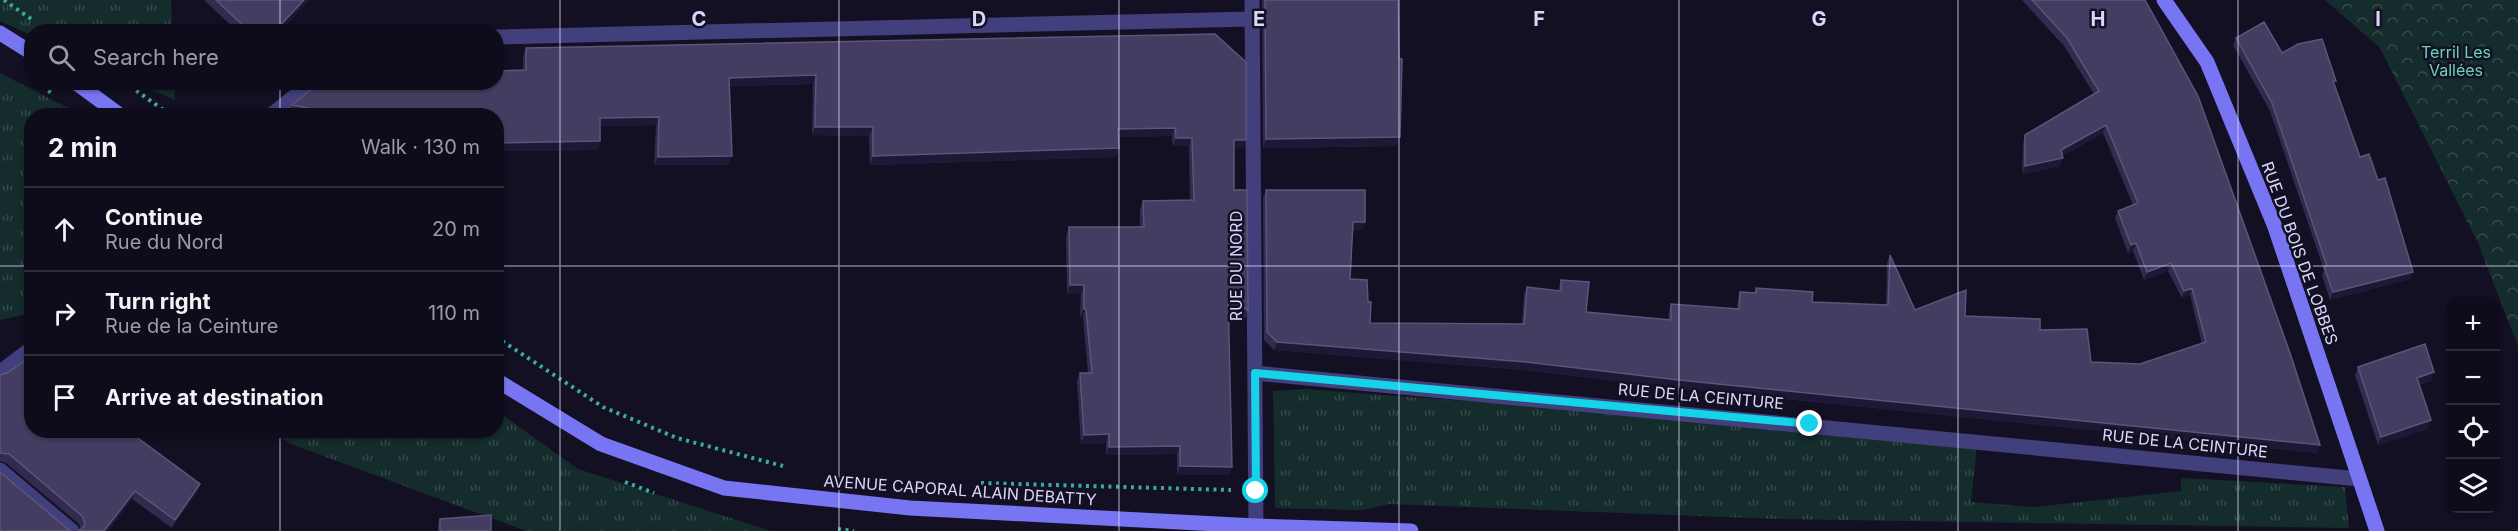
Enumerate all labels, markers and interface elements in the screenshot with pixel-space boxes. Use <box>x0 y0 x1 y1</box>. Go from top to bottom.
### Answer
text: C <box>692 7 706 31</box>
text: D <box>972 7 986 31</box>
text: E <box>1253 7 1265 31</box>
text: F <box>1533 7 1545 31</box>
text: G <box>1811 7 1827 31</box>
text: H <box>2091 7 2105 31</box>
text: I <box>2375 7 2381 31</box>
search box <box>24 24 504 90</box>
icon: search <box>45 41 78 74</box>
park label: Terril Les Vallées <box>2421 42 2491 80</box>
text: Search here <box>93 44 219 70</box>
text: 2 min <box>48 132 118 163</box>
text: Walk · 130 m <box>361 135 480 159</box>
street label: RUE DU BOIS DE LOBBES <box>2258 159 2342 347</box>
text: Continue <box>105 204 203 230</box>
street label: RUE DU NORD <box>1226 211 1246 321</box>
icon: ahead <box>48 213 81 246</box>
text: 20 m <box>432 217 480 241</box>
text: Rue du Nord <box>105 230 223 254</box>
text: Turn right <box>105 288 211 314</box>
icon: right <box>48 297 81 330</box>
map controls <box>2446 297 2500 513</box>
button: + <box>2446 297 2500 351</box>
text: 110 m <box>428 301 480 325</box>
text: Rue de la Ceinture <box>105 314 278 338</box>
button: − <box>2446 351 2500 405</box>
street label: RUE DE LA CEINTURE <box>1617 379 1785 413</box>
icon: arrive <box>48 381 81 414</box>
text: Arrive at destination <box>105 384 324 410</box>
button: locate <box>2446 405 2500 459</box>
route end <box>1796 410 1822 436</box>
street label: RUE DE LA CEINTURE <box>2101 424 2269 462</box>
button: layers <box>2446 459 2500 513</box>
street label: AVENUE CAPORAL ALAIN DEBATTY <box>823 470 1097 510</box>
route start <box>1242 477 1268 503</box>

